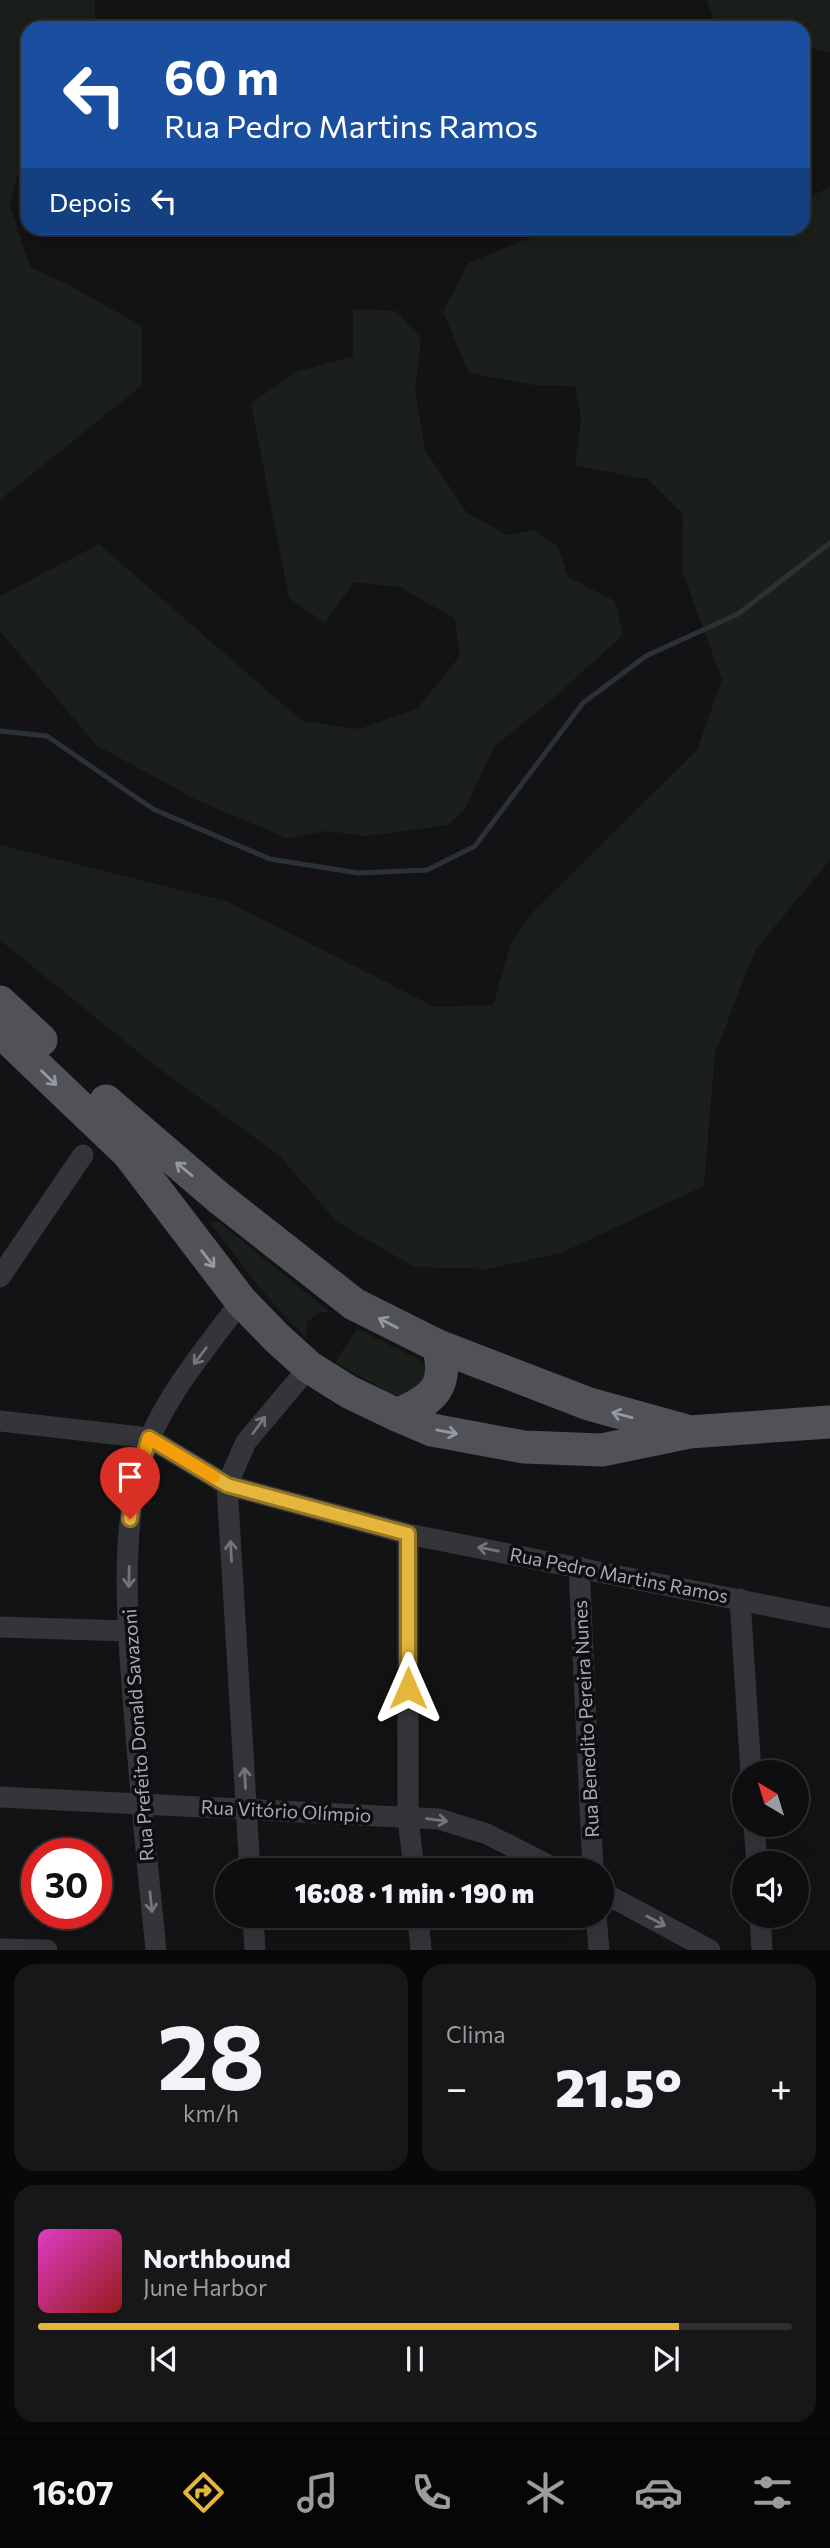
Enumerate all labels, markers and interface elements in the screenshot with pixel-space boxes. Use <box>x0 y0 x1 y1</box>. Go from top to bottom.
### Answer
text: 60 m <box>164 45 279 105</box>
icon: left <box>49 49 140 140</box>
text: Rua Pedro Martins Ramos <box>164 105 538 145</box>
icon: left <box>145 182 183 220</box>
text: Depois <box>49 186 131 217</box>
one-way arrow <box>41 1070 58 1087</box>
one-way arrow <box>175 1161 193 1177</box>
one-way arrow <box>201 1250 216 1268</box>
one-way arrow <box>378 1316 399 1329</box>
one-way arrow <box>193 1346 208 1365</box>
one-way arrow <box>612 1408 634 1421</box>
one-way arrow <box>251 1416 266 1435</box>
one-way arrow <box>435 1426 458 1440</box>
pin <box>100 1447 160 1519</box>
icon: arrive <box>111 1458 149 1496</box>
one-way arrow <box>224 1540 237 1563</box>
one-way arrow <box>477 1542 500 1556</box>
street label: Rua Pedro Martins Ramos <box>508 1542 730 1607</box>
one-way arrow <box>122 1566 135 1589</box>
street label: Rua Benedito Pereira Nunes <box>568 1600 603 1838</box>
street label: Rua Prefeito Donald Savazoni <box>117 1608 158 1862</box>
position arrow <box>371 1651 445 1725</box>
north arrow <box>732 1760 808 1838</box>
map controls <box>732 1760 809 1928</box>
one-way arrow <box>238 1767 251 1790</box>
street label: Rua Vitório Olímpio <box>200 1795 372 1826</box>
one-way arrow <box>425 1813 448 1826</box>
speed limit sign: 30 <box>21 1838 112 1929</box>
button: sound <box>732 1851 809 1928</box>
text: 16:08 · 1 min · 190 m <box>295 1877 534 1908</box>
one-way arrow <box>145 1890 158 1913</box>
one-way arrow <box>645 1915 666 1928</box>
text: 28 <box>157 1997 265 2109</box>
text: Clima <box>446 2020 506 2048</box>
text: 21.5° <box>555 2054 682 2118</box>
text: − <box>446 2063 468 2110</box>
text: + <box>770 2063 792 2110</box>
text: km/h <box>183 2099 239 2127</box>
text: Northbound <box>143 2242 291 2273</box>
text: June Harbor <box>143 2273 267 2301</box>
icon: previous <box>145 2340 183 2378</box>
icon: pause <box>396 2340 434 2378</box>
icon: next <box>647 2340 685 2378</box>
icon: directions <box>179 2468 228 2517</box>
icon: music <box>293 2468 342 2517</box>
icon: phone <box>407 2468 456 2517</box>
icon: climate <box>521 2468 570 2517</box>
icon: car <box>634 2468 683 2517</box>
icon: filters <box>748 2468 797 2517</box>
text: 16:07 <box>32 2472 114 2512</box>

